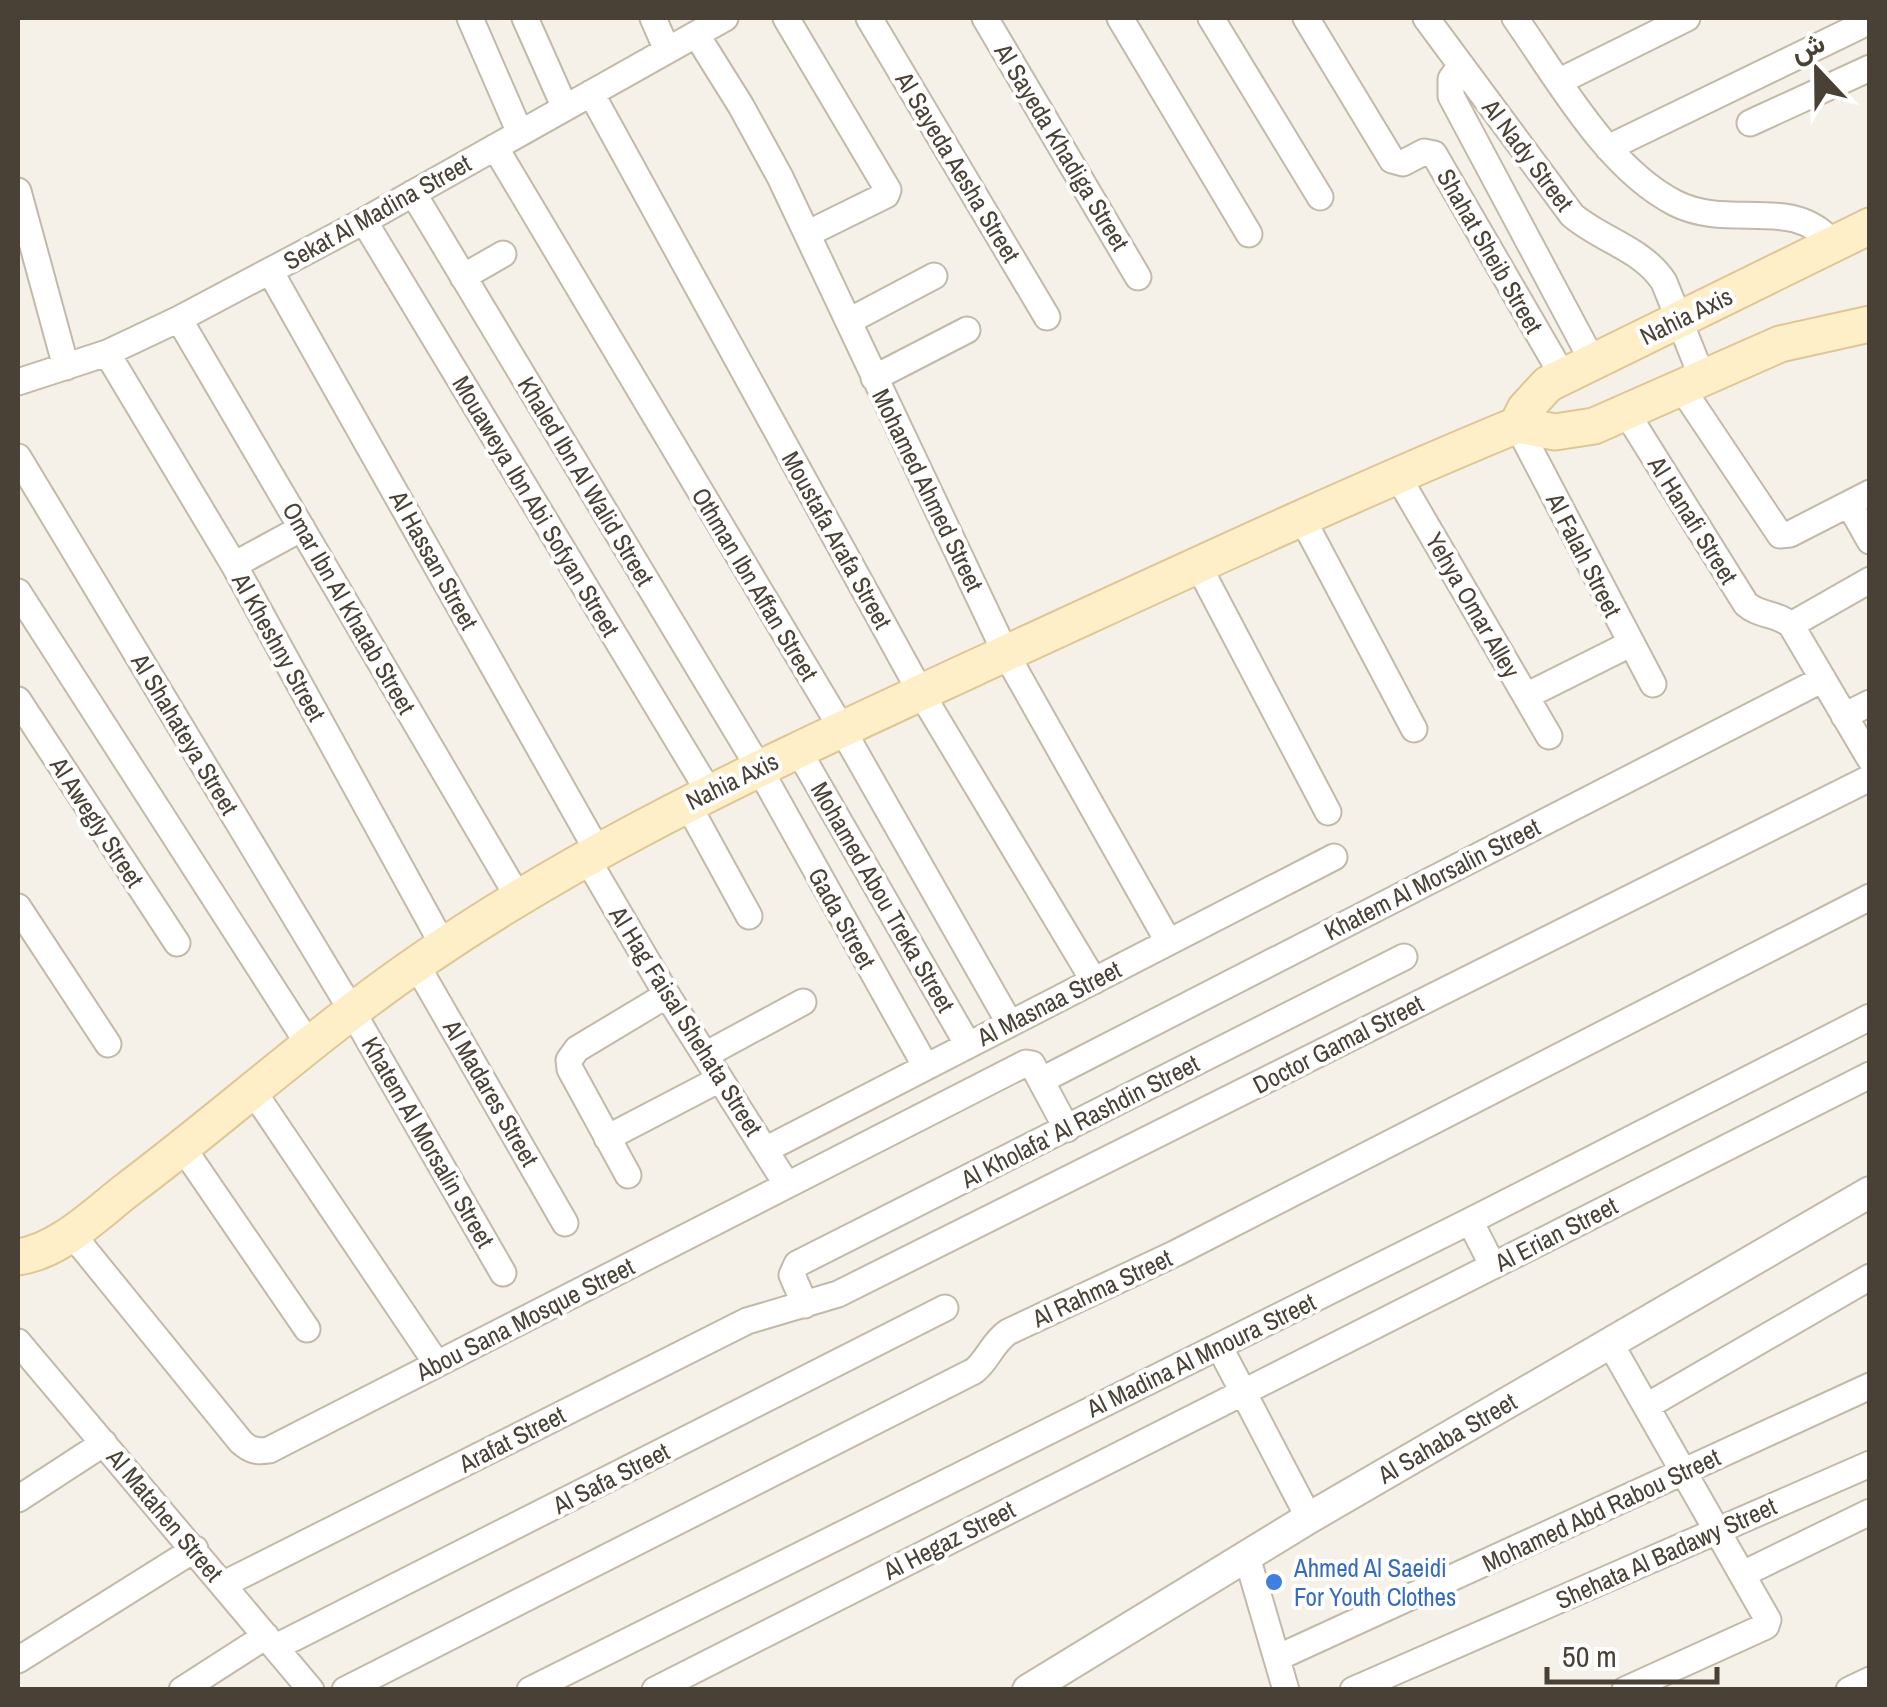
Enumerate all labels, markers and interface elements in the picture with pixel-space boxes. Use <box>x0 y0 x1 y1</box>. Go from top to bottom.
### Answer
north arrow <box>1767 20 1867 120</box>
text: ش <box>1785 23 1830 71</box>
street label: Al Sayeda Khadiga Street <box>986 36 1137 257</box>
street label: Al Sayeda Aesha Street <box>887 65 1028 269</box>
street label: Al Nady Street <box>1474 91 1582 218</box>
street label: Sekat Al Madina Street <box>277 146 477 278</box>
street label: Shahat Sheib Street <box>1429 163 1551 340</box>
street label: Nahia Axis <box>1634 279 1738 353</box>
street label: Mouaweya Ibn Abi Sofyan Street <box>445 369 628 643</box>
street label: Khaled Ibn Al Walid Street <box>510 370 662 592</box>
street label: Mohamed Ahmed Street <box>864 383 992 597</box>
street label: Moustafa Arafa Street <box>774 445 900 635</box>
street label: Al Hanafi Street <box>1640 449 1746 591</box>
street label: Othman Ibn Affan Street <box>684 481 826 687</box>
street label: Al Hassan Street <box>381 484 486 636</box>
street label: Al Falah Street <box>1538 486 1630 623</box>
street label: Omar Ibn Al Khatab Street <box>274 496 424 720</box>
street label: Yehya Omar Alley <box>1418 526 1529 684</box>
street label: Al Kheshny Street <box>224 566 334 727</box>
street label: Al Shahateya Street <box>123 646 247 821</box>
street label: Nahia Axis <box>680 744 784 818</box>
street label: Al Awegly Street <box>42 749 152 894</box>
street label: Mohamed Abou Treka Street <box>803 775 963 1019</box>
street label: Khatem Al Morsalin Street <box>1318 810 1546 948</box>
street label: Gada Street <box>800 861 884 975</box>
street label: Al Hag Faisal Shehata Street <box>601 899 771 1142</box>
street label: Al Masnaa Street <box>970 952 1127 1054</box>
street label: Doctor Gamal Street <box>1247 986 1429 1102</box>
street label: Al Madares Street <box>435 1013 547 1173</box>
street label: Khatem Al Morsalin Street <box>354 1030 502 1254</box>
street label: Al Kholafa' Al Rashdin Street <box>954 1046 1205 1196</box>
street label: Al Erian Street <box>1488 1188 1623 1280</box>
street label: Al Rahma Street <box>1026 1241 1178 1336</box>
street label: Abou Sana Mosque Street <box>409 1249 640 1389</box>
street label: Al Madina Al Mnoura Street <box>1080 1285 1321 1426</box>
street label: Al Sahaba Street <box>1371 1384 1523 1492</box>
street label: Arafat Street <box>452 1398 571 1481</box>
street label: Al Safa Street <box>546 1434 675 1522</box>
street label: Al Matahen Street <box>99 1440 231 1589</box>
street label: Mohamed Abd Rabou Street <box>1477 1440 1726 1580</box>
street label: Shehata Al Badawy Street <box>1550 1489 1782 1617</box>
street label: Al Hegaz Street <box>876 1492 1021 1588</box>
place label: Ahmed Al Saeidi For Youth Clothes <box>1293 1551 1456 1614</box>
marker: Ahmed Al Saeidi For Youth Clothes <box>1263 1571 1285 1593</box>
scale bar <box>1547 1622 1717 1684</box>
text: 50 m <box>1562 1636 1617 1676</box>

